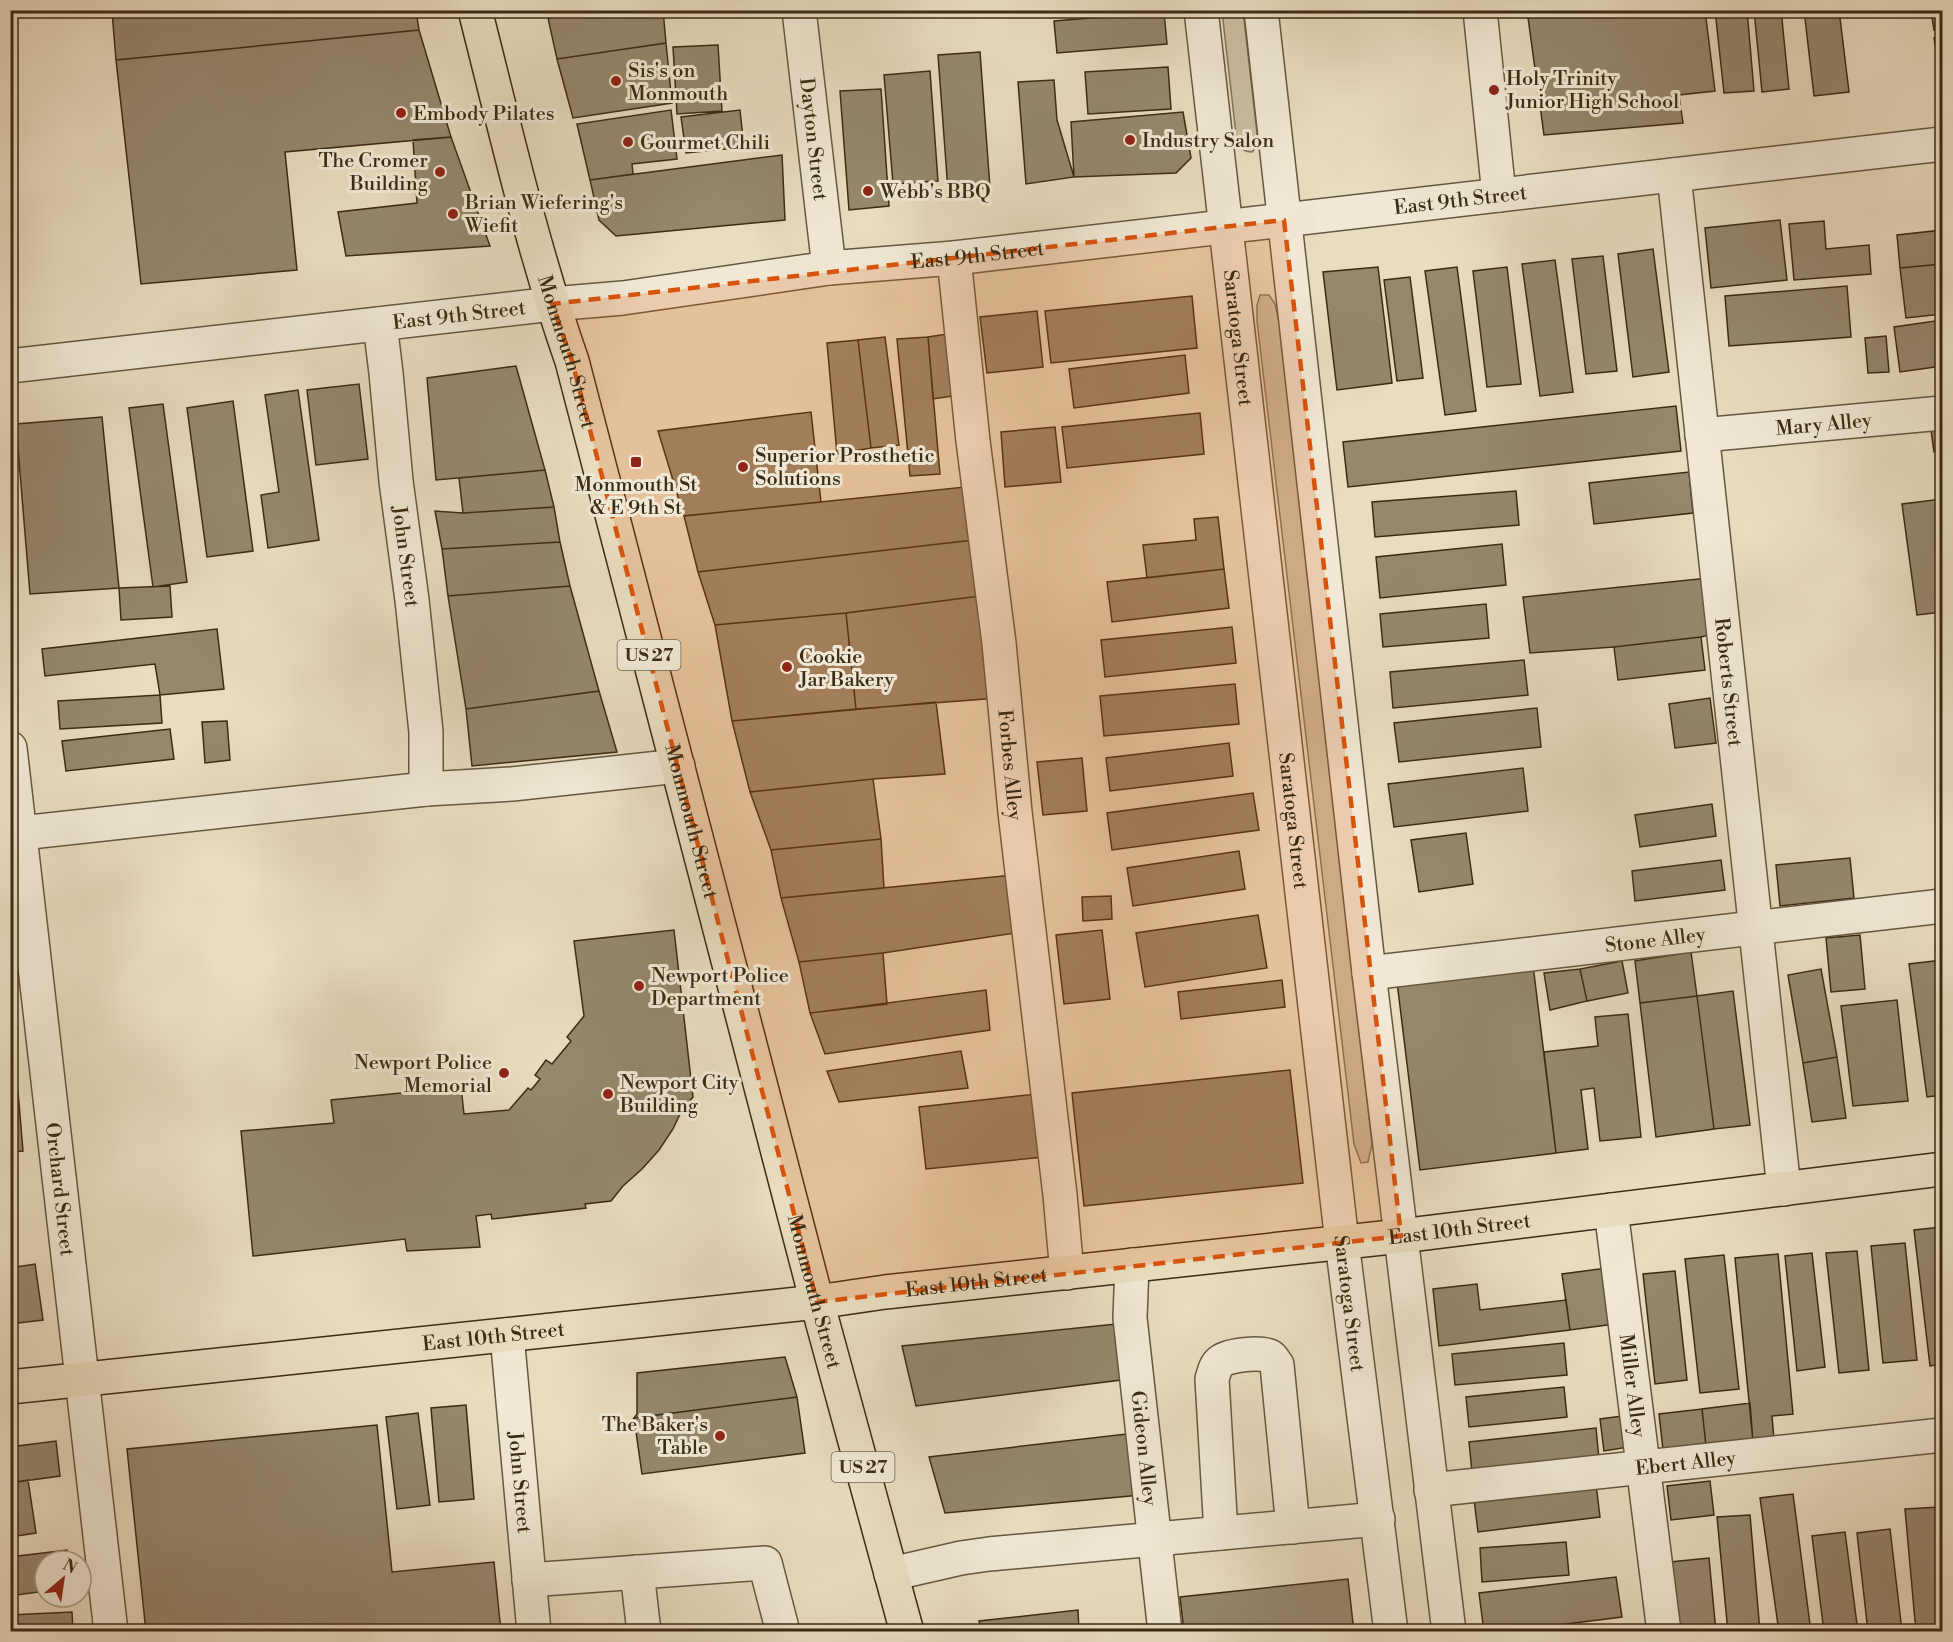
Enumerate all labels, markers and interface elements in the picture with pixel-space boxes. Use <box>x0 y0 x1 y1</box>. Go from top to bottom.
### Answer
place label: Sis's on Monmouth <box>628 59 728 107</box>
place label: Holy Trinity Junior High School <box>1505 67 1679 115</box>
marker: Sis's on Monmouth <box>609 74 623 88</box>
street label: Dayton Street <box>793 76 832 202</box>
marker: Holy Trinity Junior High School <box>1487 83 1501 97</box>
place label: Embody Pilates <box>413 102 555 127</box>
marker: Embody Pilates <box>394 106 408 120</box>
place label: Industry Salon <box>1142 129 1274 154</box>
place label: Gourmet Chili <box>640 131 770 156</box>
marker: Industry Salon <box>1123 133 1137 147</box>
marker: Gourmet Chili <box>621 135 635 149</box>
place label: The Cromer Building <box>319 149 429 197</box>
marker: The Cromer Building <box>433 165 447 179</box>
place label: Webb's BBQ <box>879 180 991 205</box>
street label: East 9th Street <box>1392 181 1528 221</box>
marker: Webb's BBQ <box>861 184 875 198</box>
place label: Brian Wiefering's Wiefit <box>464 191 623 239</box>
marker: Brian Wiefering's Wiefit <box>446 207 460 221</box>
street label: East 9th Street <box>910 237 1046 275</box>
street label: Saratoga Street <box>1217 268 1257 408</box>
street label: Monmouth Street <box>531 272 600 431</box>
street label: East 9th Street <box>391 296 527 336</box>
street label: Mary Alley <box>1774 408 1873 442</box>
place label: Superior Prosthetic Solutions <box>755 444 935 492</box>
marker: Monmouth St & E 9th St <box>629 455 643 469</box>
marker: Superior Prosthetic Solutions <box>736 460 750 474</box>
place label: Monmouth St & E 9th St <box>575 473 697 521</box>
street label: John Street <box>385 503 424 609</box>
street label: Roberts Street <box>1708 616 1747 748</box>
road number: US 27 <box>618 640 680 670</box>
place label: Cookie Jar Bakery <box>798 645 894 693</box>
marker: Cookie Jar Bakery <box>780 660 794 674</box>
street label: Forbes Alley <box>991 708 1027 822</box>
street label: Monmouth Street <box>658 742 723 902</box>
street label: Saratoga Street <box>1272 751 1313 891</box>
street label: Stone Alley <box>1604 923 1707 959</box>
place label: Newport Police Department <box>651 964 789 1012</box>
marker: Newport Police Department <box>632 979 646 993</box>
place label: Newport Police Memorial <box>354 1051 492 1099</box>
marker: Newport Police Memorial <box>497 1066 511 1080</box>
place label: Newport City Building <box>619 1071 739 1119</box>
marker: Newport City Building <box>601 1087 615 1101</box>
street label: Orchard Street <box>39 1121 79 1257</box>
street label: East 10th Street <box>1387 1209 1532 1251</box>
street label: Monmouth Street <box>781 1212 846 1372</box>
street label: Saratoga Street <box>1327 1234 1369 1373</box>
street label: East 10th Street <box>904 1263 1049 1304</box>
street label: East 10th Street <box>421 1318 566 1358</box>
street label: Miller Alley <box>1613 1332 1651 1439</box>
street label: Gideon Alley <box>1124 1390 1162 1507</box>
place label: The Baker's Table <box>602 1413 708 1461</box>
marker: The Baker's Table <box>713 1429 727 1443</box>
street label: John Street <box>502 1430 536 1535</box>
street label: Ebert Alley <box>1634 1446 1738 1482</box>
road number: US 27 <box>832 1452 894 1482</box>
north arrow <box>33 1549 93 1609</box>
text: N <box>59 1555 80 1579</box>

